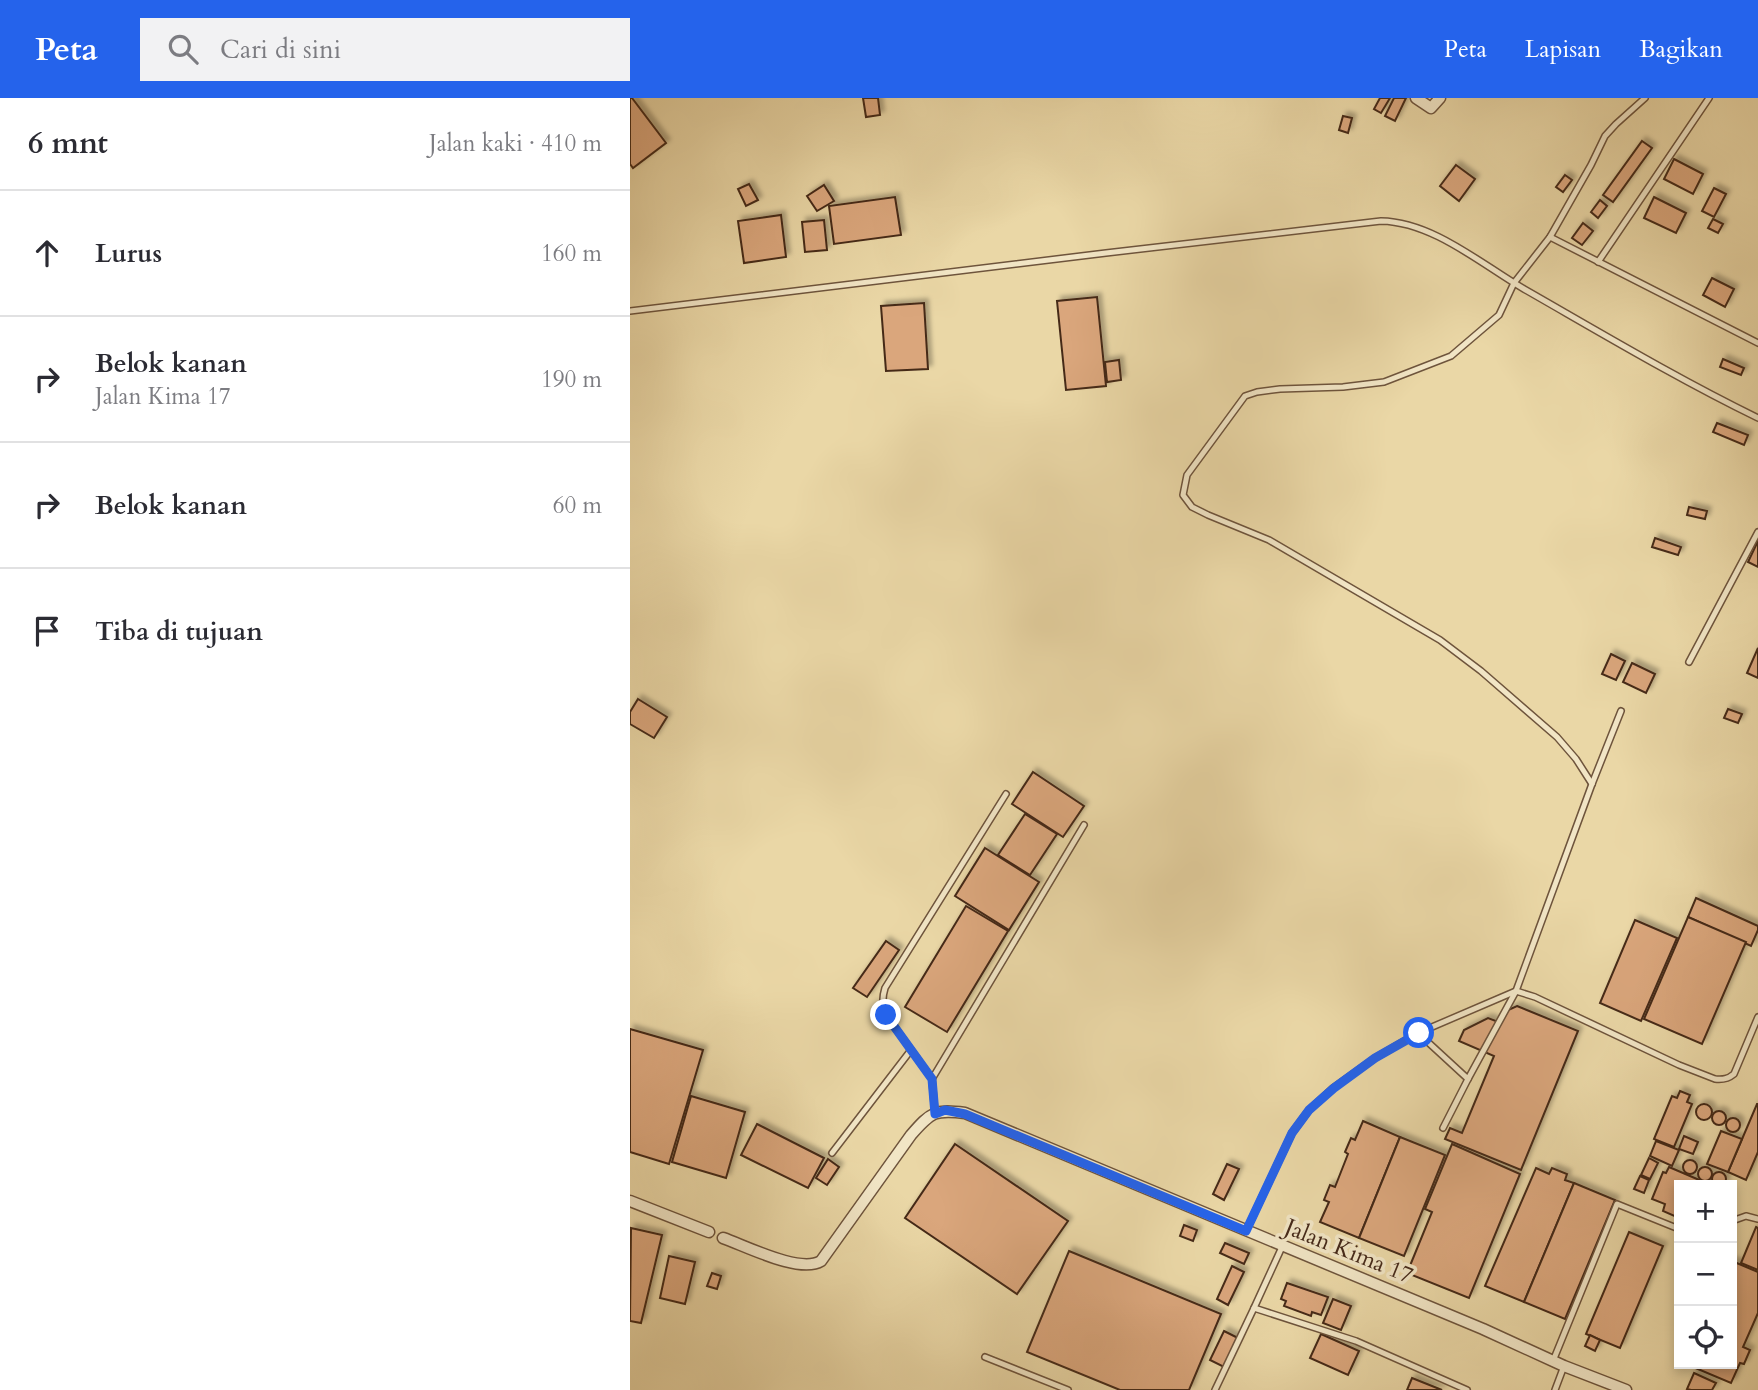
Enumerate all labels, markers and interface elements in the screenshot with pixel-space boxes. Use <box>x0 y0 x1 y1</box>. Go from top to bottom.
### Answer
search box <box>140 18 630 81</box>
text: Peta <box>35 27 98 72</box>
icon: search <box>164 30 202 68</box>
text: Cari di sini <box>220 32 341 67</box>
text: Peta <box>1444 33 1487 66</box>
text: Lapisan <box>1525 33 1601 66</box>
text: Bagikan <box>1639 33 1723 66</box>
text: 6 mnt <box>28 123 108 164</box>
text: Jalan kaki · 410 m <box>429 128 602 159</box>
icon: ahead <box>28 234 66 272</box>
text: Lurus <box>95 236 162 271</box>
text: 160 m <box>541 238 602 269</box>
text: Belok kanan <box>95 346 247 381</box>
icon: right <box>28 360 66 398</box>
text: 190 m <box>541 364 602 395</box>
text: Jalan Kima 17 <box>95 381 230 412</box>
icon: right <box>28 486 66 524</box>
text: Belok kanan <box>95 488 247 523</box>
text: 60 m <box>553 490 602 521</box>
icon: arrive <box>28 612 66 650</box>
text: Tiba di tujuan <box>95 614 263 649</box>
route end <box>870 999 901 1030</box>
route start <box>1403 1017 1434 1048</box>
map controls <box>1674 1180 1737 1369</box>
button: + <box>1674 1180 1737 1243</box>
street label: Jalan Kima 17 <box>1278 1210 1418 1291</box>
button: − <box>1674 1243 1737 1306</box>
button: locate <box>1674 1306 1737 1369</box>

